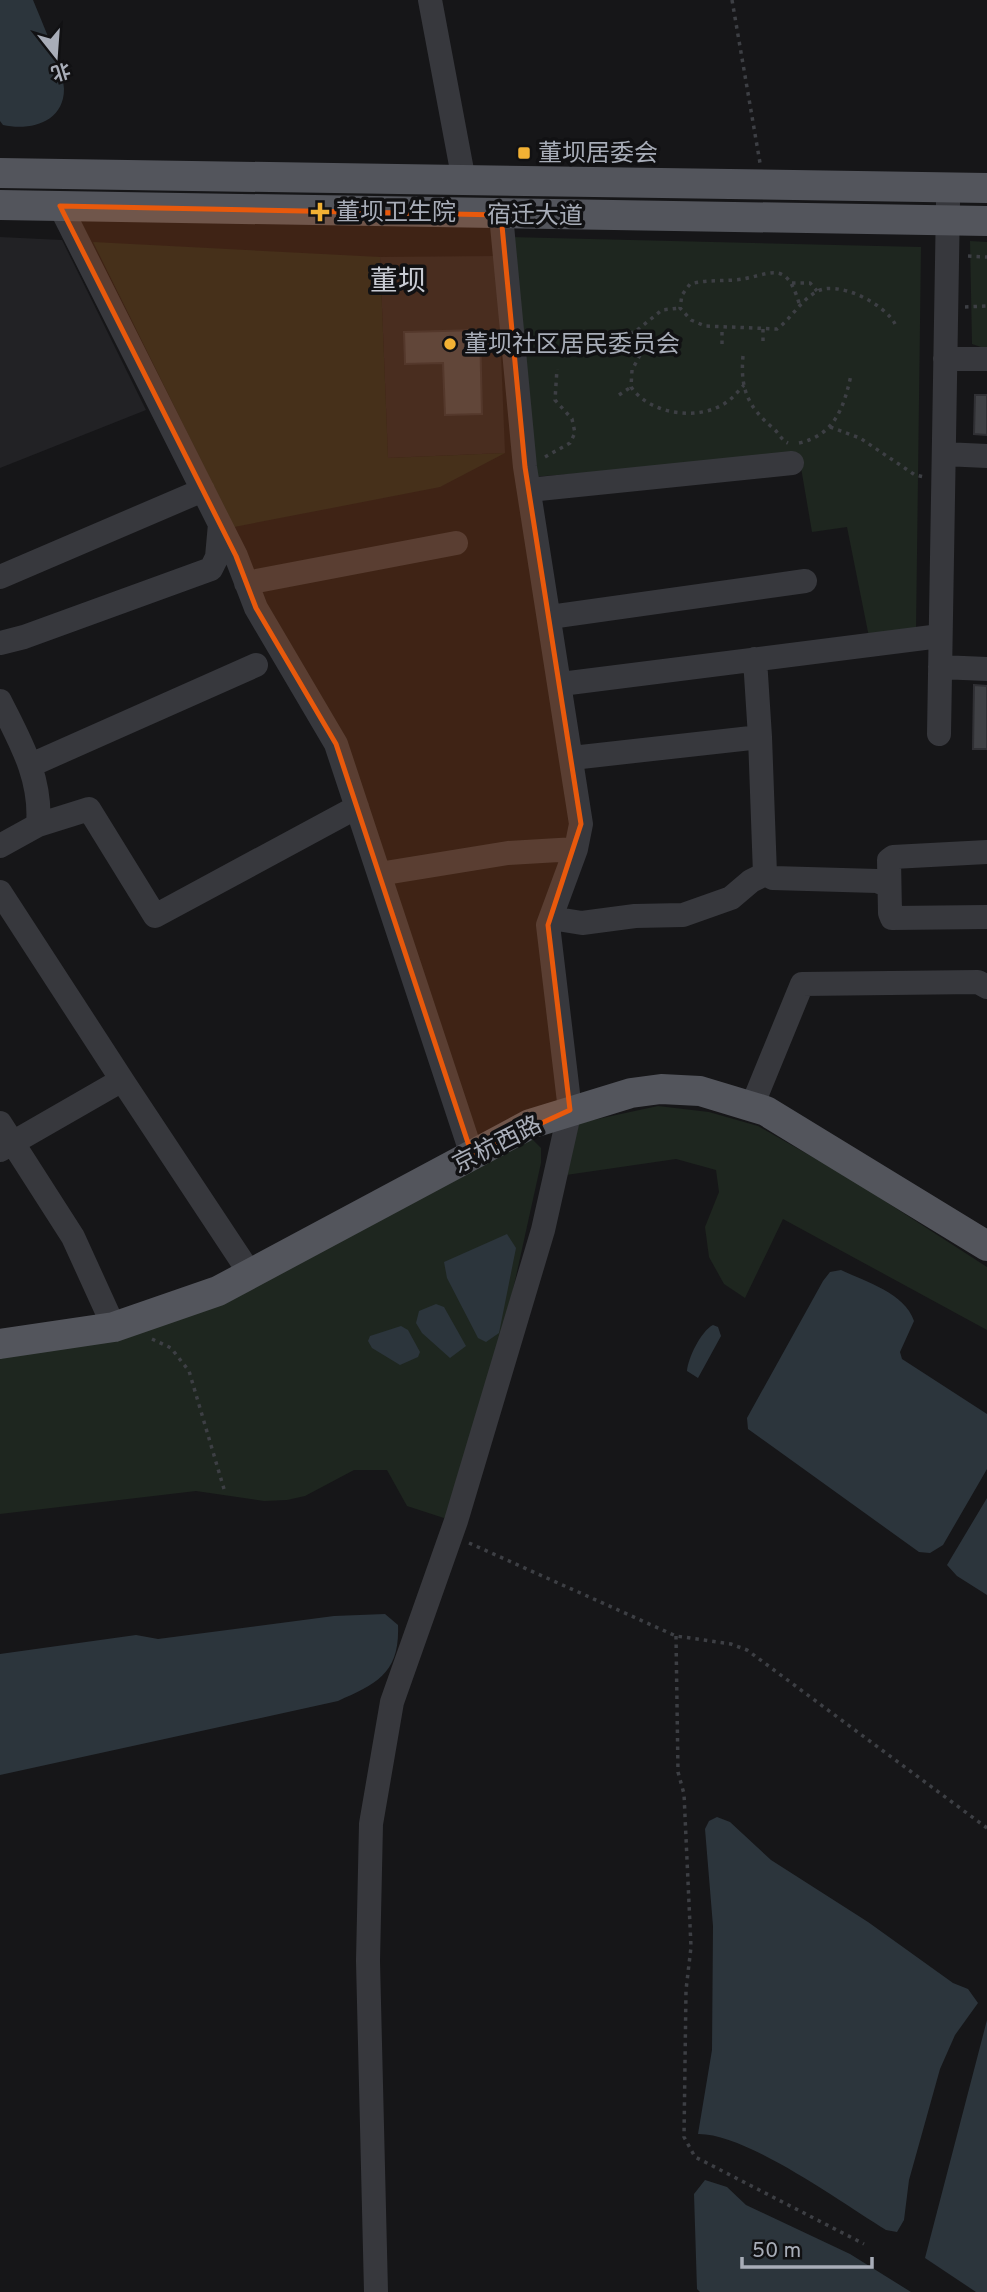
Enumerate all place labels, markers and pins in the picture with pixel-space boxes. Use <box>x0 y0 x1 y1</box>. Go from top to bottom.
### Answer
place label: 董坝居委会 <box>538 140 658 170</box>
marker: 董坝居委会 <box>516 145 532 161</box>
place label: 董坝卫生院 <box>336 199 456 229</box>
marker: 董坝卫生院 <box>310 202 330 222</box>
place label: 董坝社区居民委员会 <box>464 331 680 361</box>
marker: 董坝社区居民委员会 <box>442 336 458 352</box>

